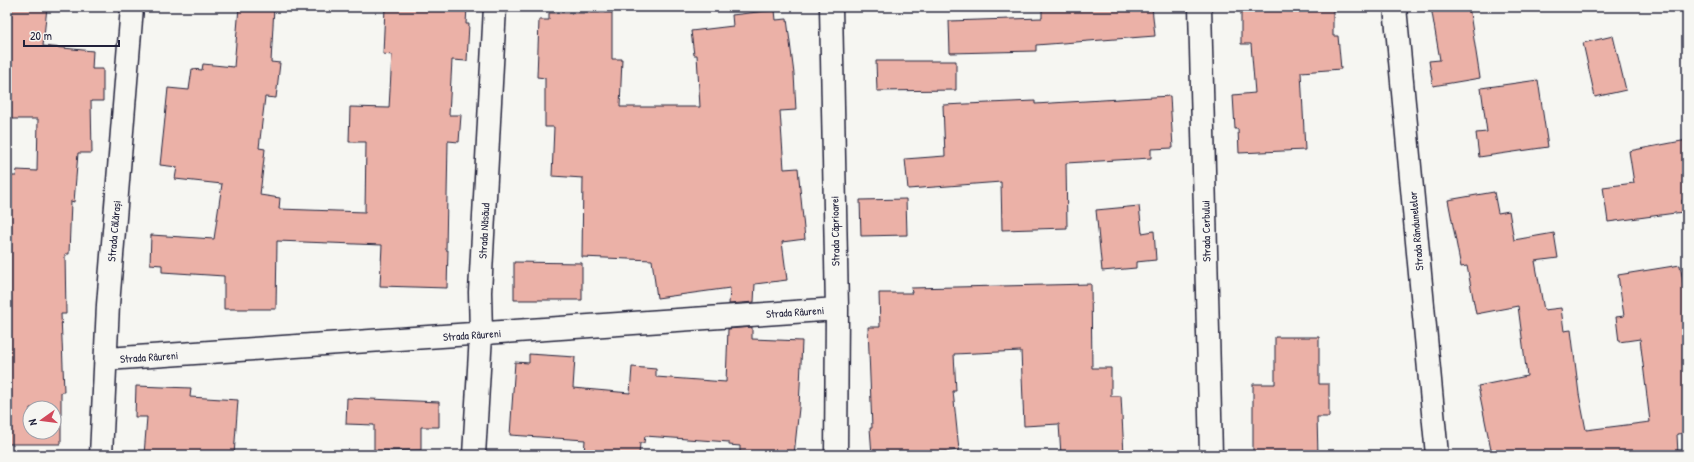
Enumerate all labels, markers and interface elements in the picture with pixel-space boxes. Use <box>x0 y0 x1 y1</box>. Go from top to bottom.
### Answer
scale bar <box>24 22 119 48</box>
text: 20 m <box>30 27 52 44</box>
street label: Strada Rândunelelor <box>1405 190 1426 271</box>
street label: Strada Căprioarei <box>827 196 843 266</box>
street label: Strada Călărași <box>104 200 124 262</box>
street label: Strada Cerbului <box>1198 200 1214 262</box>
street label: Strada Năsăud <box>476 202 492 259</box>
street label: Strada Râureni <box>765 303 825 321</box>
street label: Strada Râureni <box>442 326 502 344</box>
street label: Strada Râureni <box>119 348 179 366</box>
north arrow <box>22 400 62 440</box>
text: N <box>25 418 40 427</box>

